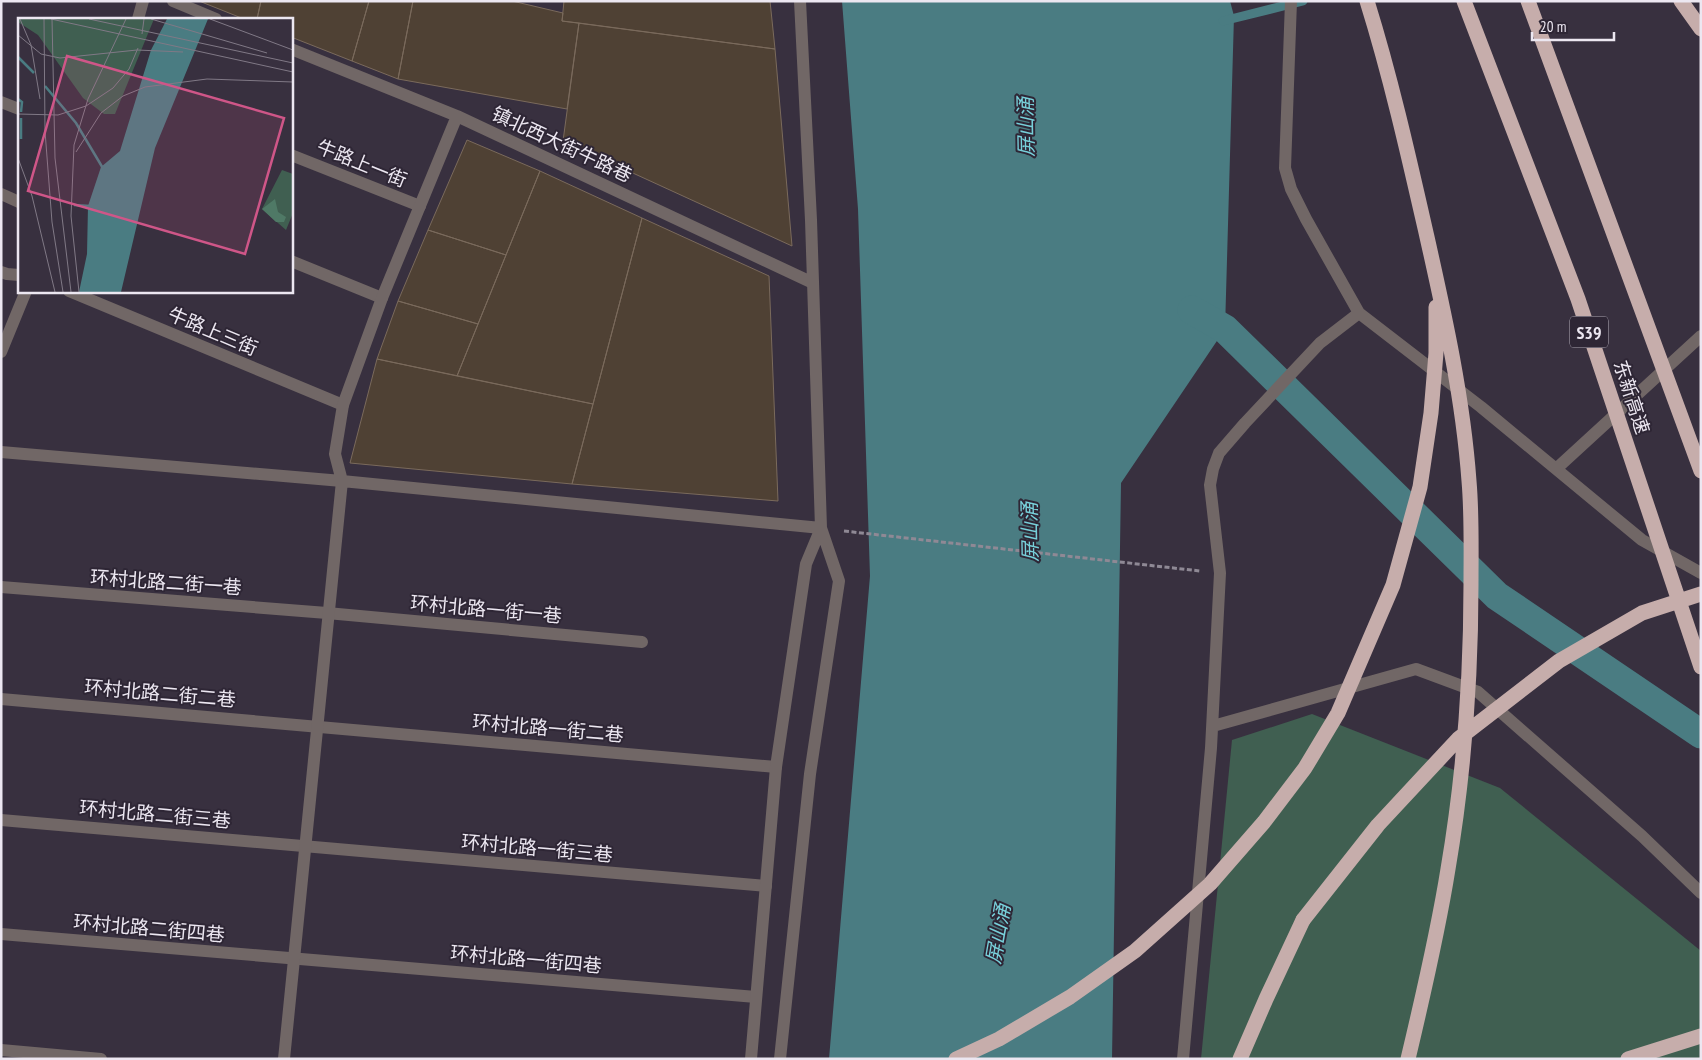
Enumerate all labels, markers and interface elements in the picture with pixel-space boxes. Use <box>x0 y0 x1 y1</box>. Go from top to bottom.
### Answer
scale bar <box>1532 10 1614 42</box>
text: 20 m <box>1540 17 1566 36</box>
inset map <box>18 18 292 292</box>
water label: 屏山涌 <box>1012 95 1040 157</box>
street label: 镇北西大街牛路巷 <box>488 101 636 187</box>
street label: 牛路上一街 <box>313 134 411 192</box>
street label: 牛路上三街 <box>165 301 261 361</box>
road number: S39 <box>1570 316 1608 348</box>
street label: 东新高速 <box>1609 357 1655 437</box>
water label: 屏山涌 <box>1016 500 1044 562</box>
street label: 环村北路二街一巷 <box>89 565 243 599</box>
street label: 环村北路一街一巷 <box>409 590 563 628</box>
street label: 环村北路二街二巷 <box>83 674 237 712</box>
street label: 环村北路一街二巷 <box>471 709 625 747</box>
street label: 环村北路二街三巷 <box>78 795 232 833</box>
street label: 环村北路一街三巷 <box>460 829 614 867</box>
water label: 屏山涌 <box>980 900 1016 966</box>
street label: 环村北路二街四巷 <box>72 909 226 947</box>
street label: 环村北路一街四巷 <box>449 940 603 978</box>

